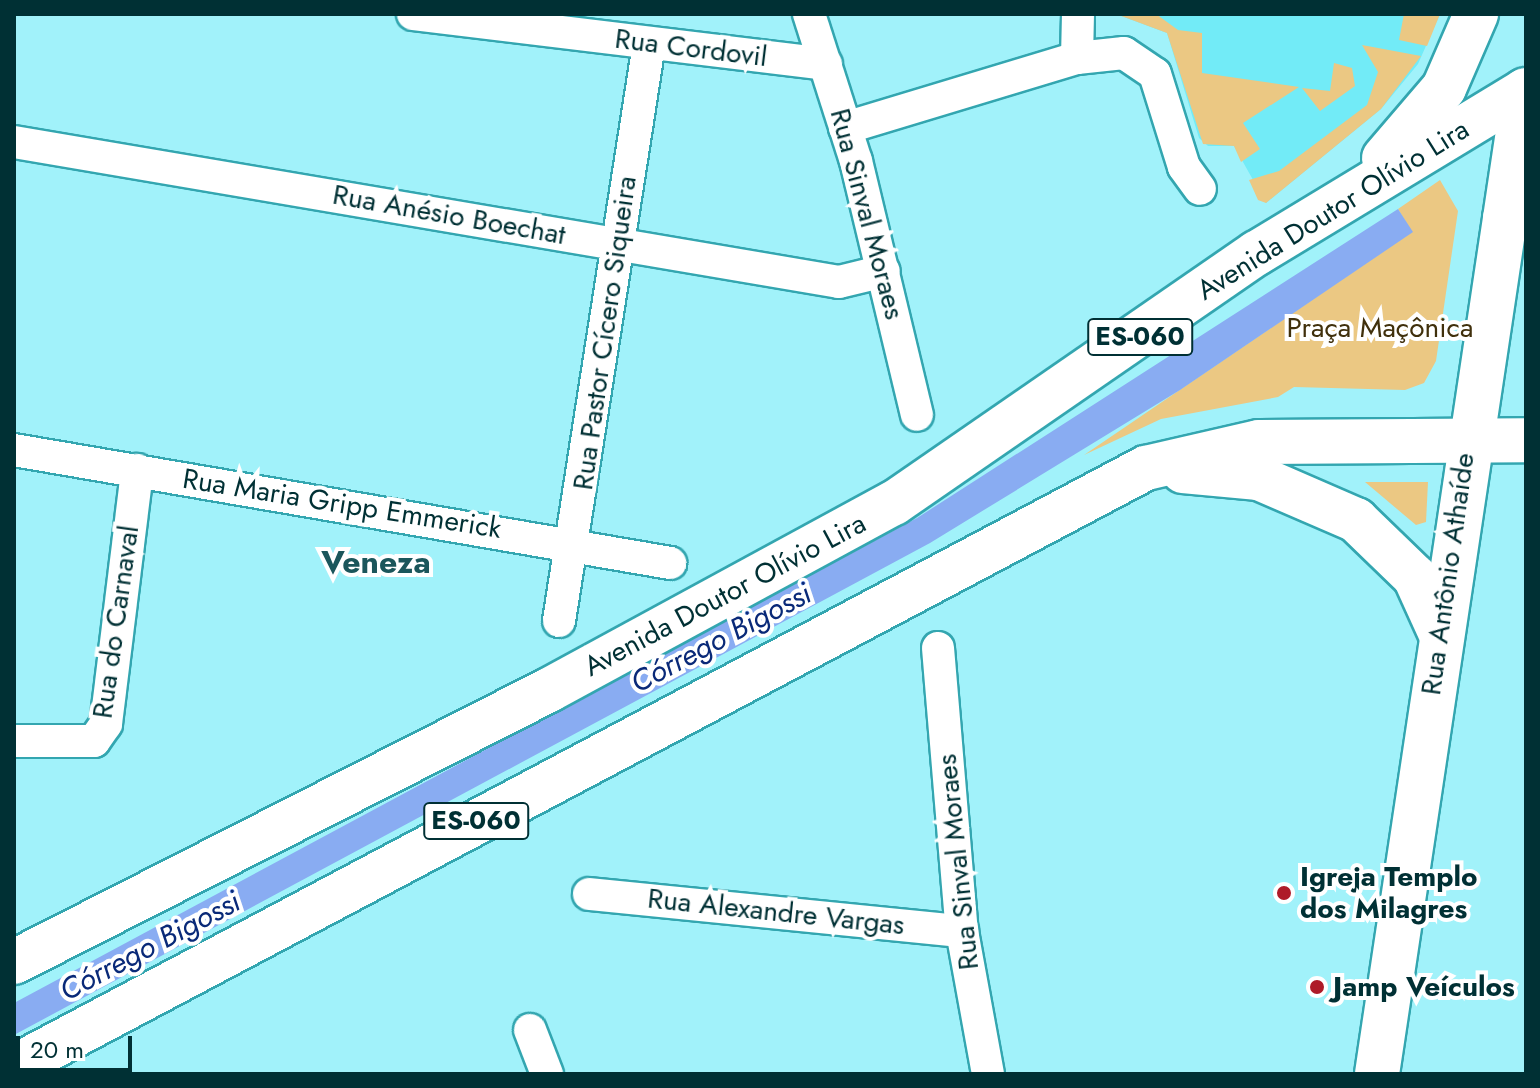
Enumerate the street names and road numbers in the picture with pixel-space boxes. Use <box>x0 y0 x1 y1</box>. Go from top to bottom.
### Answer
street label: Rua Cordovil <box>613 22 769 74</box>
street label: Rua Sinval Moraes <box>823 105 911 323</box>
street label: Avenida Doutor Olívio Lira <box>1191 112 1475 308</box>
street label: Rua Pastor Cícero Siqueira <box>566 174 644 492</box>
street label: Rua Anésio Boechat <box>330 178 568 252</box>
road number: ES-060 <box>1086 315 1194 359</box>
street label: Rua Antônio Athaíde <box>1414 451 1482 697</box>
street label: Rua Maria Gripp Emmerick <box>180 462 504 546</box>
street label: Avenida Doutor Olívio Lira <box>578 506 872 684</box>
street label: Rua do Carnaval <box>86 523 146 721</box>
street label: Rua Sinval Moraes <box>930 752 986 972</box>
road number: ES-060 <box>422 799 530 843</box>
street label: Rua Alexandre Vargas <box>646 882 906 942</box>

